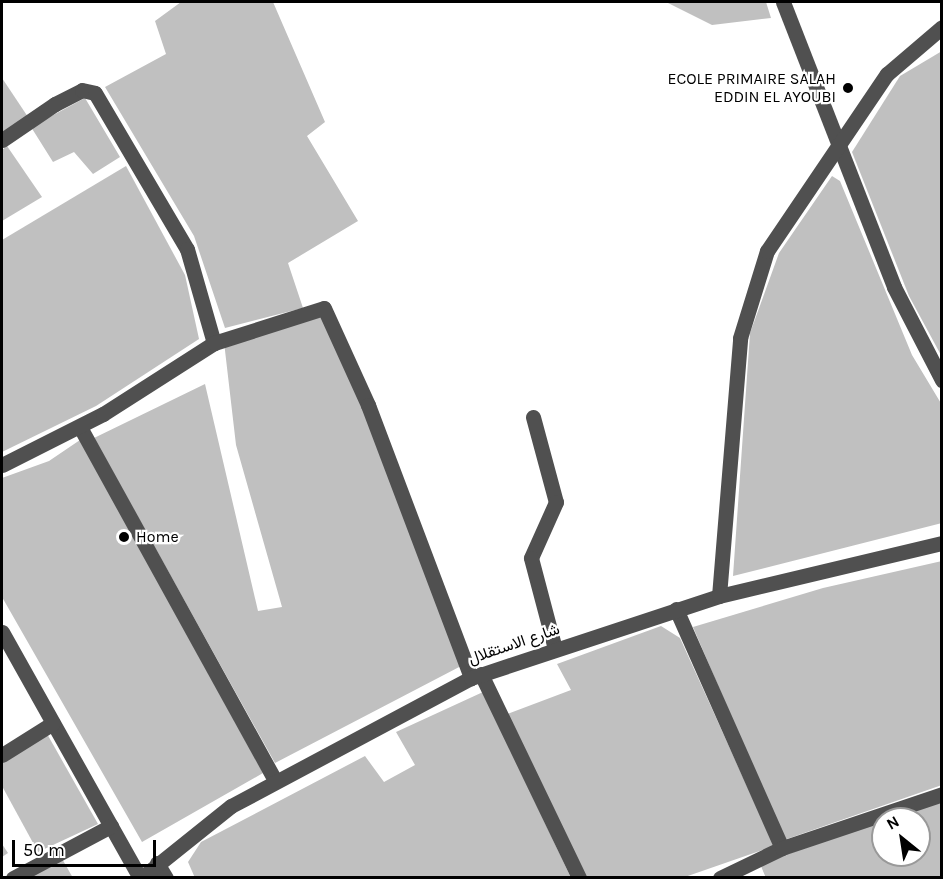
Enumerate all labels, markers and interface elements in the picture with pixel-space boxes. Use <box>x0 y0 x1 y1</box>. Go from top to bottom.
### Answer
place label: ECOLE PRIMAIRE SALAH EDDIN EL AYOUBI <box>667 69 836 107</box>
marker: ECOLE PRIMAIRE SALAH EDDIN EL AYOUBI <box>841 81 855 95</box>
place label: Home <box>136 527 179 547</box>
marker: Home <box>117 530 131 544</box>
street label: شارع الاستقلال <box>466 619 562 669</box>
north arrow <box>871 807 931 867</box>
text: N <box>883 812 902 834</box>
scale bar <box>15 828 159 866</box>
text: 50 m <box>23 839 65 861</box>

